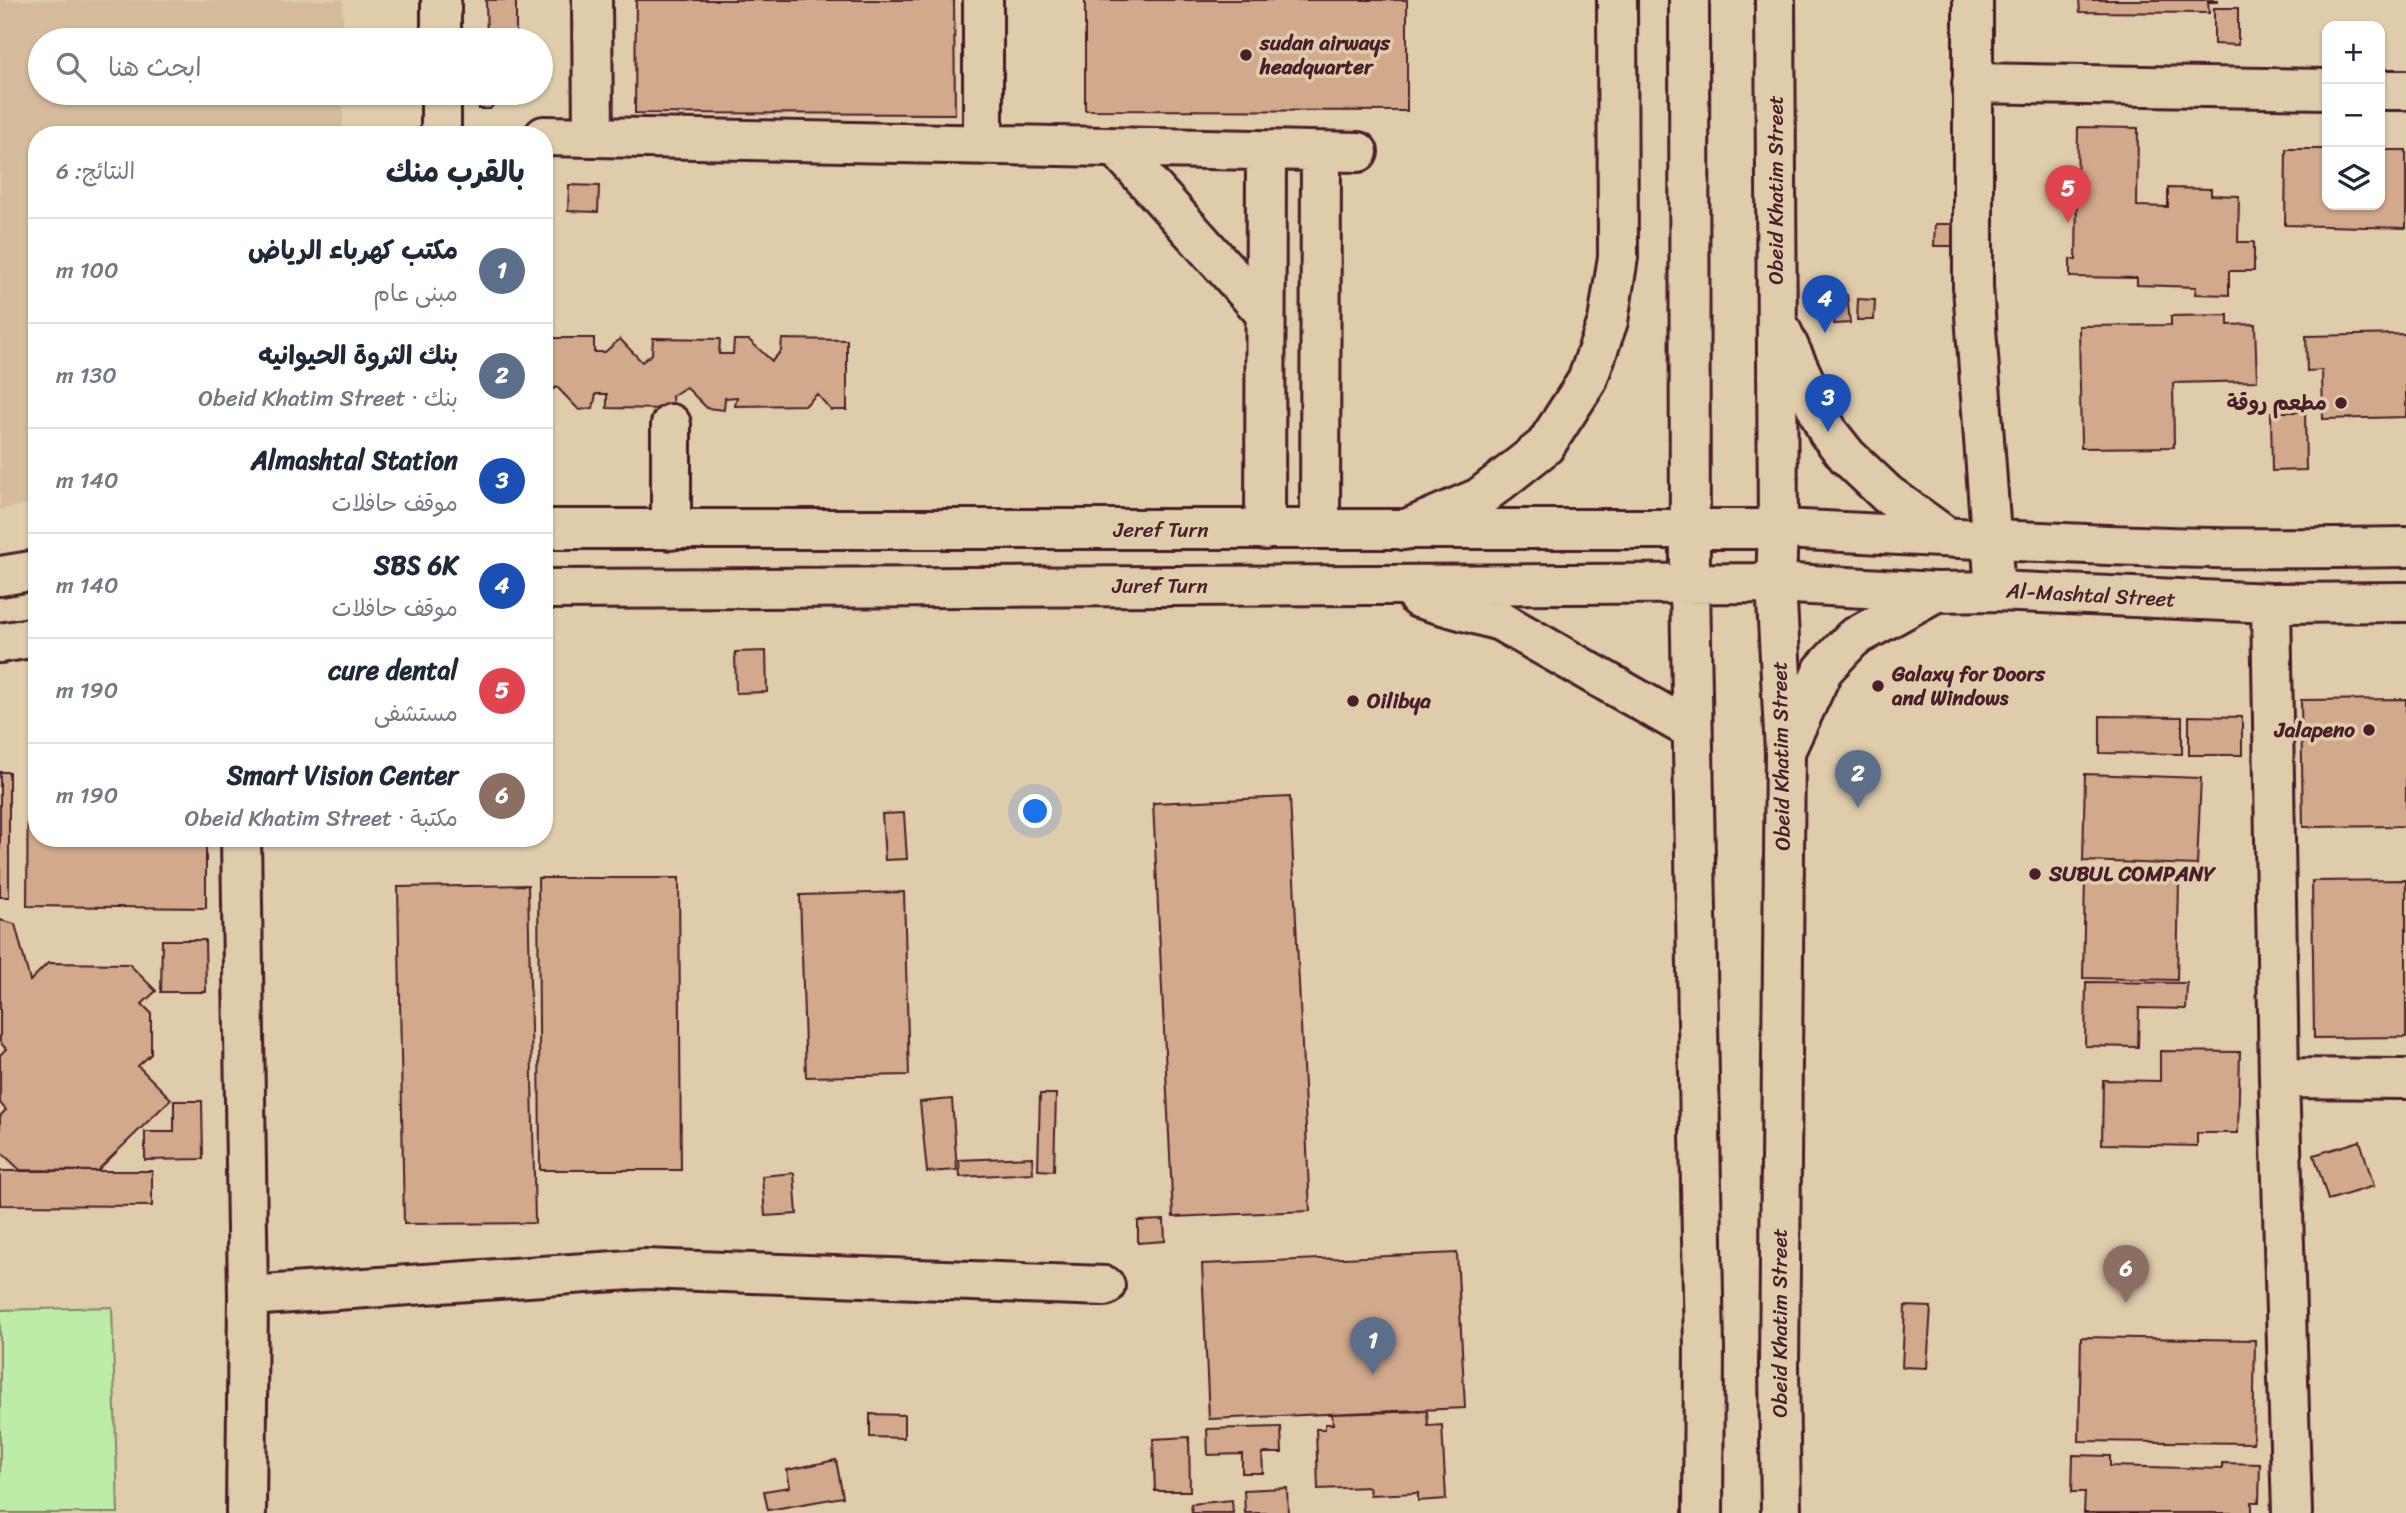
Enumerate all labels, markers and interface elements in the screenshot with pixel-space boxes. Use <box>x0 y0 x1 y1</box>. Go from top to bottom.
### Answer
map controls <box>2322 21 2385 210</box>
button: + <box>2322 21 2385 84</box>
place label: sudan airways headquarter <box>1259 24 1391 86</box>
search box <box>28 28 553 105</box>
text: ابحث هنا <box>108 44 202 90</box>
marker: sudan airways headquarter <box>1238 47 1254 63</box>
icon: search <box>52 48 90 86</box>
button: − <box>2322 84 2385 147</box>
street label: Obeid Khatim Street <box>1757 95 1795 285</box>
text: بالقرب منك <box>386 145 525 199</box>
button: layers <box>2322 147 2385 210</box>
text: النتائج: 6 <box>56 151 135 192</box>
pin: 5 <box>2045 165 2091 223</box>
text: مكتب كهرباء الرياض <box>248 227 458 273</box>
text: 100 m <box>56 250 119 291</box>
text: 1 <box>497 250 507 291</box>
text: مبنى عام <box>373 273 458 314</box>
pin: 4 <box>1802 275 1848 333</box>
text: بنك الثروة الحيوانيه <box>259 332 458 378</box>
text: 130 m <box>56 355 117 396</box>
text: 2 <box>495 355 509 396</box>
pin: 3 <box>1805 374 1851 432</box>
text: بنك · Obeid Khatim Street <box>198 378 458 419</box>
place label: مطعم روقة <box>2226 384 2327 422</box>
marker: مطعم روقة <box>2333 395 2349 411</box>
text: Almashtal Station <box>251 437 458 483</box>
text: 140 m <box>56 460 118 501</box>
text: 3 <box>496 460 508 501</box>
text: موقف حافلات <box>332 483 458 524</box>
street label: Jeref Turn <box>1112 511 1209 549</box>
text: SBS 6K <box>374 542 458 588</box>
text: 140 m <box>56 565 118 606</box>
text: 4 <box>495 565 509 606</box>
street label: Juref Turn <box>1111 567 1208 605</box>
street label: Al-Mashtal Street <box>2004 572 2177 618</box>
text: موقف حافلات <box>332 588 458 629</box>
text: cure dental <box>328 647 458 693</box>
place label: Galaxy for Doors and Windows <box>1891 655 2046 717</box>
street label: Obeid Khatim Street <box>1760 661 1802 851</box>
text: 190 m <box>56 670 118 711</box>
text: 5 <box>495 670 509 711</box>
marker: Galaxy for Doors and Windows <box>1870 678 1886 694</box>
place label: Oilibya <box>1367 682 1431 720</box>
text: مستشفى <box>374 693 458 734</box>
marker: Oilibya <box>1345 693 1361 709</box>
place label: Jalapeno <box>2274 711 2355 749</box>
marker: Jalapeno <box>2361 722 2377 738</box>
pin: 2 <box>1835 750 1881 808</box>
text: Smart Vision Center <box>227 752 458 798</box>
text: 190 m <box>56 775 118 816</box>
text: 6 <box>495 775 509 816</box>
your location <box>1018 794 1052 828</box>
text: مكتبة · Obeid Khatim Street <box>185 798 458 839</box>
place label: SUBUL COMPANY <box>2048 855 2216 893</box>
marker: SUBUL COMPANY <box>2027 866 2043 882</box>
street label: Obeid Khatim Street <box>1761 1228 1799 1418</box>
pin: 6 <box>2103 1245 2149 1303</box>
pin: 1 <box>1350 1317 1396 1375</box>

